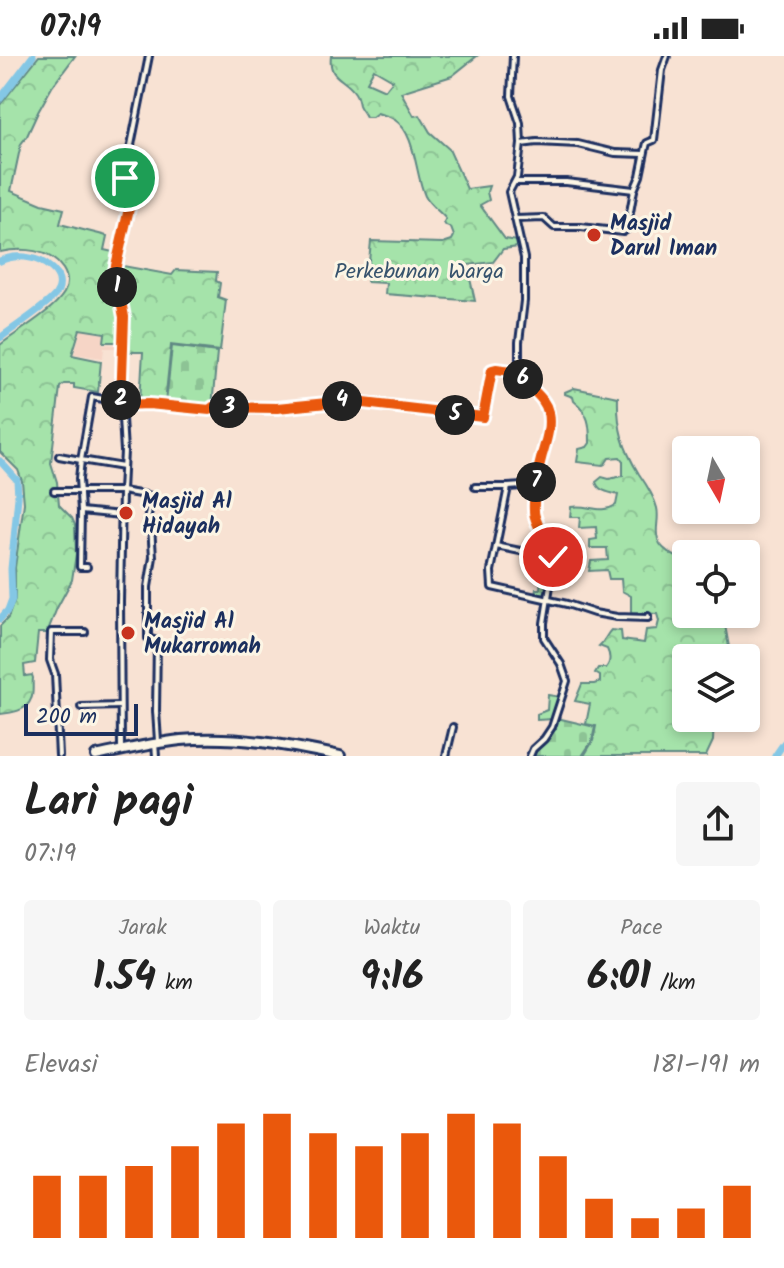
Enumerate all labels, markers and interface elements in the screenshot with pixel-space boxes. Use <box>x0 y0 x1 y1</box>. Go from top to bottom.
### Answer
text: 07:19 <box>40 4 101 52</box>
pin <box>91 144 159 212</box>
icon: arrive <box>103 156 147 200</box>
place label: Masjid Darul Iman <box>610 207 717 267</box>
marker: Masjid Darul Iman <box>585 226 603 244</box>
park label: Perkebunan Warga <box>334 255 504 290</box>
pin: 1 <box>97 267 137 307</box>
text: 1 <box>114 269 120 304</box>
pin: 6 <box>503 359 543 399</box>
text: 6 <box>517 361 529 396</box>
pin: 2 <box>101 380 141 420</box>
pin: 4 <box>322 381 362 421</box>
text: 2 <box>115 382 127 417</box>
text: 4 <box>336 383 348 418</box>
pin: 3 <box>209 388 249 428</box>
text: 3 <box>223 390 235 425</box>
pin: 5 <box>435 395 475 435</box>
text: 5 <box>449 397 461 432</box>
north arrow <box>672 436 760 524</box>
map controls <box>672 436 760 732</box>
pin: 7 <box>516 462 556 502</box>
text: 7 <box>531 464 541 499</box>
place label: Masjid Al Hidayah <box>142 485 232 545</box>
marker: Masjid Al Hidayah <box>117 504 135 522</box>
pin <box>519 523 587 591</box>
icon: check <box>531 535 575 579</box>
button: locate <box>672 540 760 628</box>
place label: Masjid Al Mukarromah <box>144 605 261 665</box>
marker: Masjid Al Mukarromah <box>119 624 137 642</box>
button: layers <box>672 644 760 732</box>
scale bar <box>24 700 138 736</box>
text: 200 m <box>36 700 97 735</box>
text: Lari pagi <box>24 768 194 838</box>
button: share <box>676 782 760 866</box>
text: 07:19 <box>24 833 76 875</box>
text: Jarak <box>118 911 167 946</box>
text: Waktu <box>364 911 420 946</box>
text: Pace <box>620 911 662 946</box>
text: 1.54 <box>93 946 156 1010</box>
text: 9:16 <box>360 946 424 1010</box>
text: 6:01 <box>587 946 651 1010</box>
text: km <box>156 966 193 1001</box>
text: /km <box>651 966 696 1001</box>
text: Elevasi <box>24 1044 98 1086</box>
text: 181–191 m <box>652 1044 760 1086</box>

